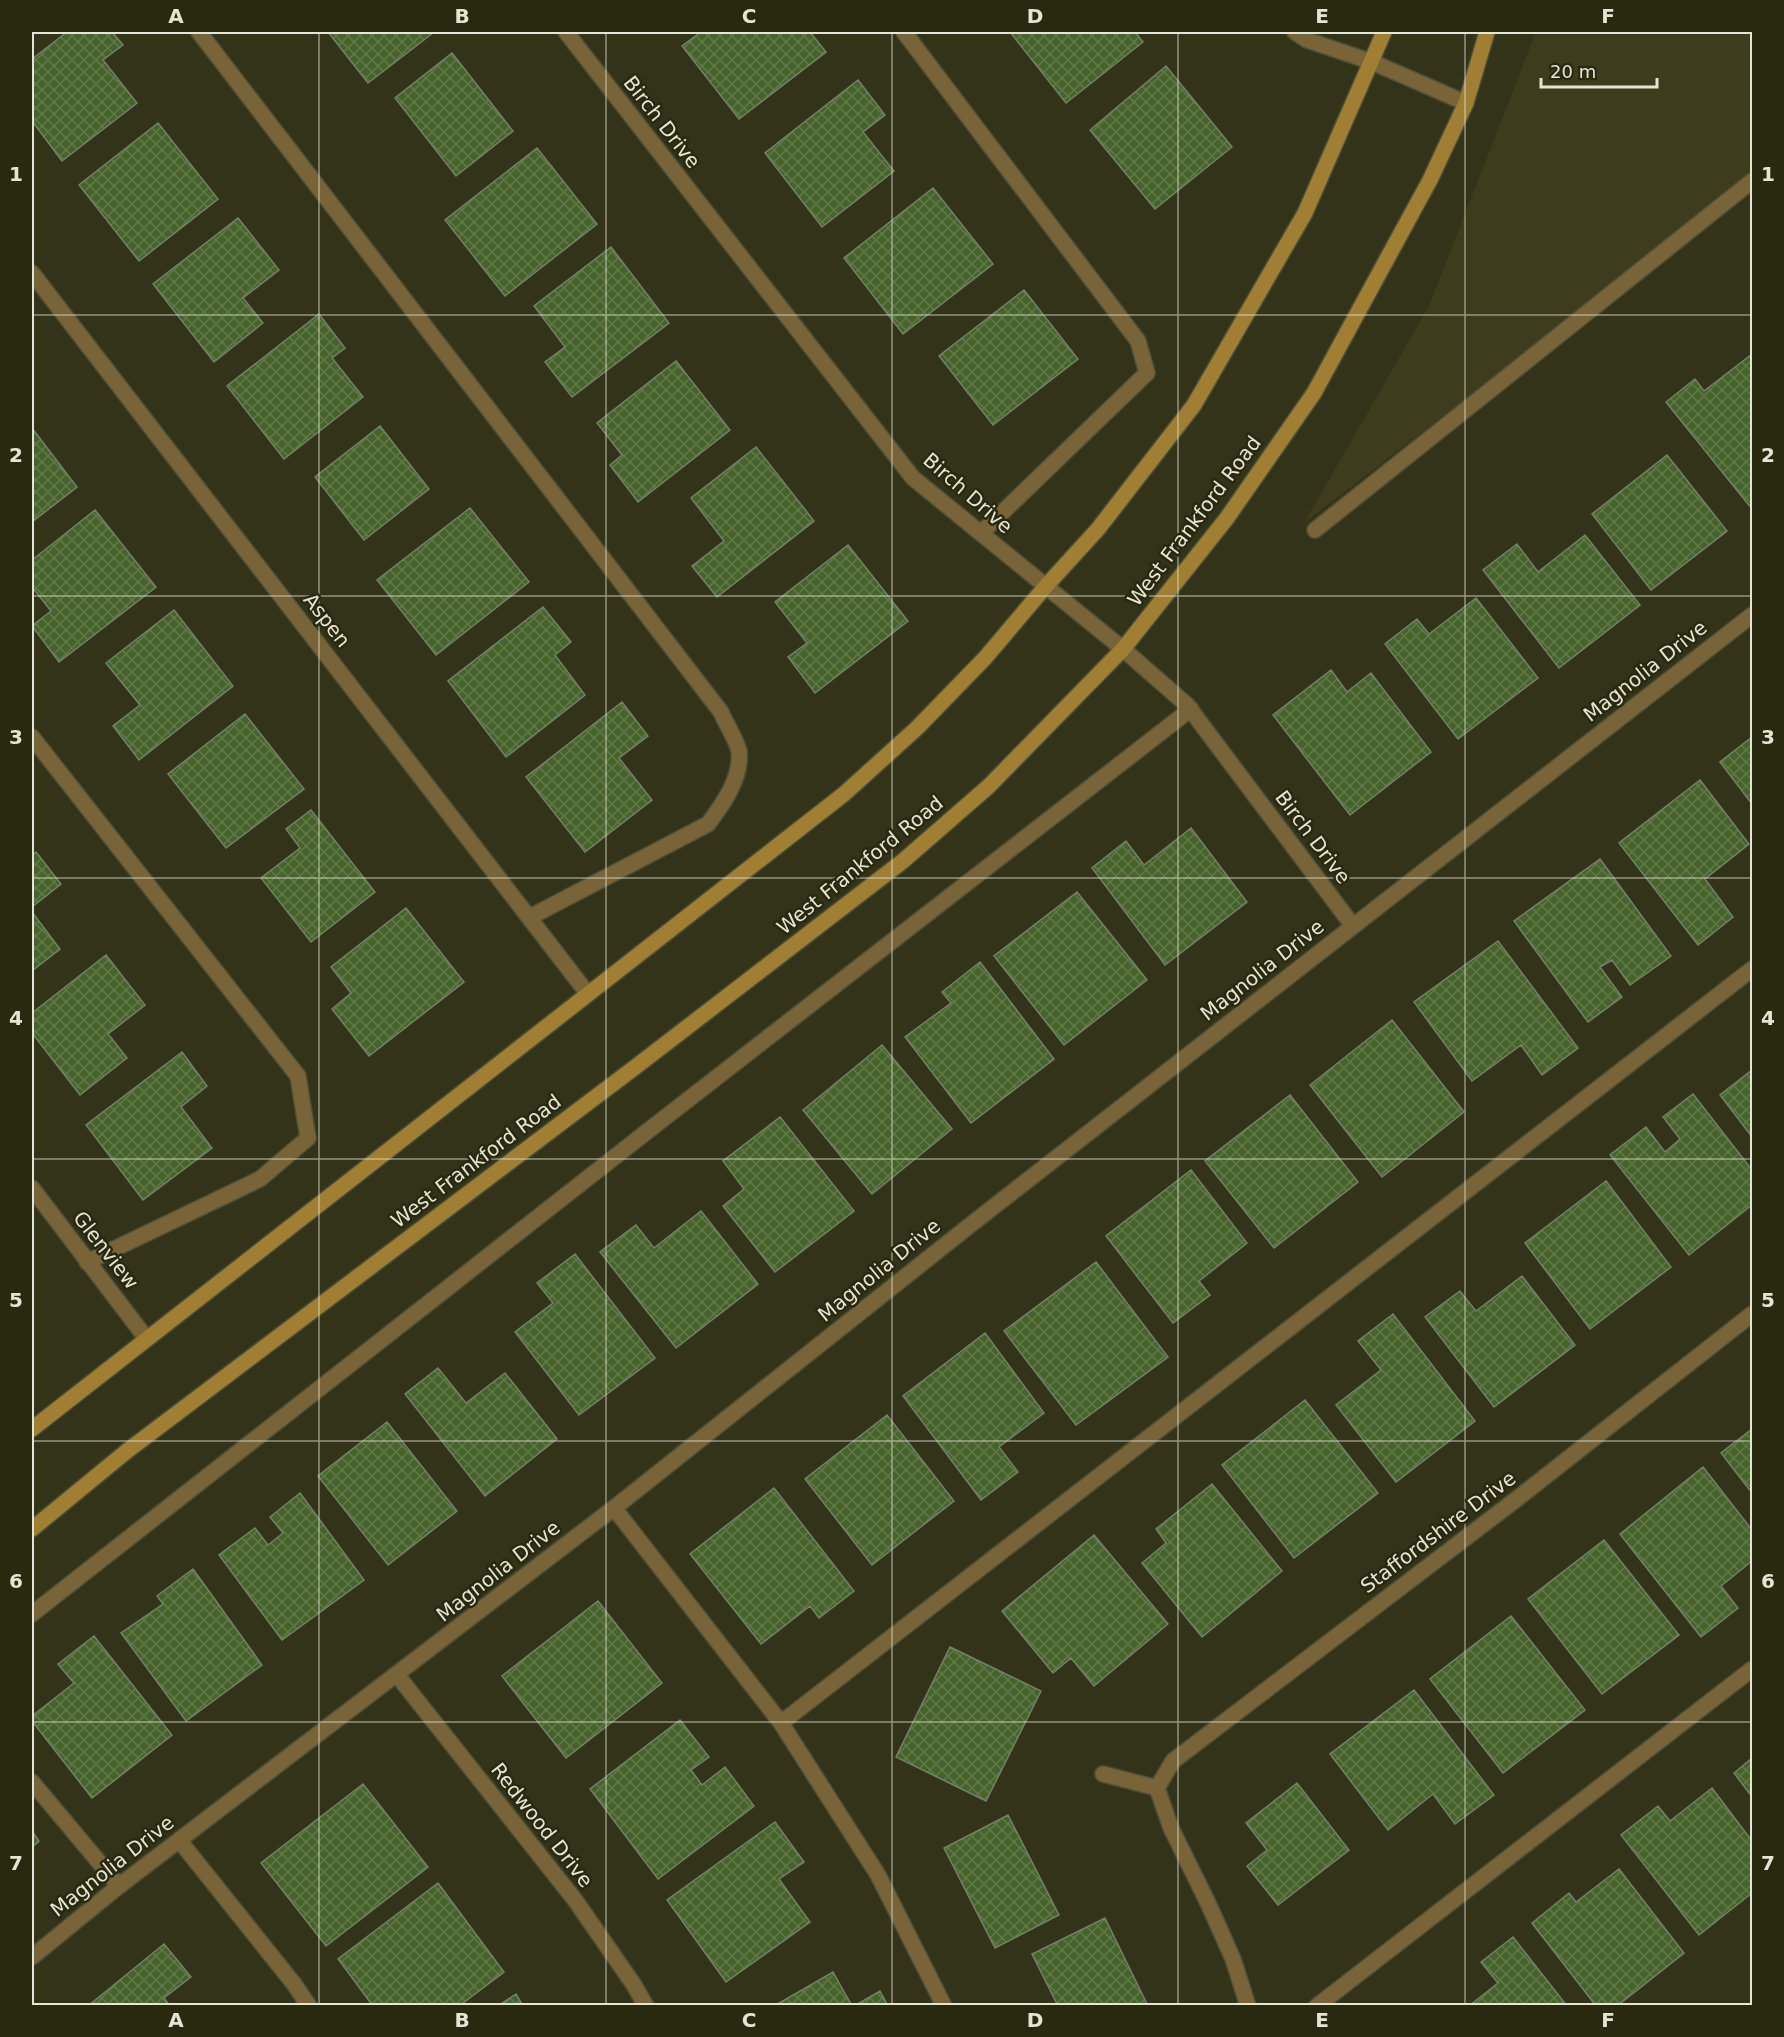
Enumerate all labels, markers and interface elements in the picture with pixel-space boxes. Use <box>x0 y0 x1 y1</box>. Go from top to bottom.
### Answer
text: A <box>168 4 184 28</box>
text: B <box>454 4 470 28</box>
text: C <box>742 4 756 28</box>
text: D <box>1027 4 1043 28</box>
text: E <box>1315 4 1329 28</box>
text: F <box>1601 4 1615 28</box>
scale bar <box>1541 51 1656 89</box>
text: 20 m <box>1550 61 1596 82</box>
street label: Birch Drive <box>619 71 705 173</box>
text: 1 <box>9 162 23 186</box>
text: 1 <box>1761 162 1775 186</box>
street label: West Frankford Road <box>1122 431 1266 611</box>
text: 2 <box>9 443 23 467</box>
text: 2 <box>1761 443 1775 467</box>
street label: Birch Drive <box>918 448 1018 538</box>
street label: Aspen <box>299 588 355 652</box>
street label: Magnolia Drive <box>1578 615 1712 727</box>
text: 3 <box>9 725 23 749</box>
text: 3 <box>1761 725 1775 749</box>
street label: Birch Drive <box>1270 786 1356 888</box>
street label: West Frankford Road <box>772 791 948 939</box>
street label: Magnolia Drive <box>1195 914 1329 1026</box>
text: 4 <box>9 1006 23 1030</box>
text: 4 <box>1761 1006 1775 1030</box>
street label: West Frankford Road <box>386 1089 566 1233</box>
street label: Glenview <box>68 1206 144 1294</box>
street label: Magnolia Drive <box>813 1213 945 1327</box>
text: 5 <box>9 1288 23 1312</box>
text: 5 <box>1761 1288 1775 1312</box>
street label: Staffordshire Drive <box>1356 1466 1520 1598</box>
street label: Magnolia Drive <box>431 1515 565 1627</box>
text: 6 <box>9 1569 23 1593</box>
text: 6 <box>1761 1569 1775 1593</box>
street label: Redwood Drive <box>486 1758 598 1892</box>
street label: Magnolia Drive <box>45 1810 179 1922</box>
text: 7 <box>9 1851 23 1875</box>
text: 7 <box>1761 1851 1775 1875</box>
text: A <box>168 2008 184 2032</box>
text: B <box>454 2008 470 2032</box>
text: C <box>742 2008 756 2032</box>
text: D <box>1027 2008 1043 2032</box>
text: E <box>1315 2008 1329 2032</box>
text: F <box>1601 2008 1615 2032</box>

